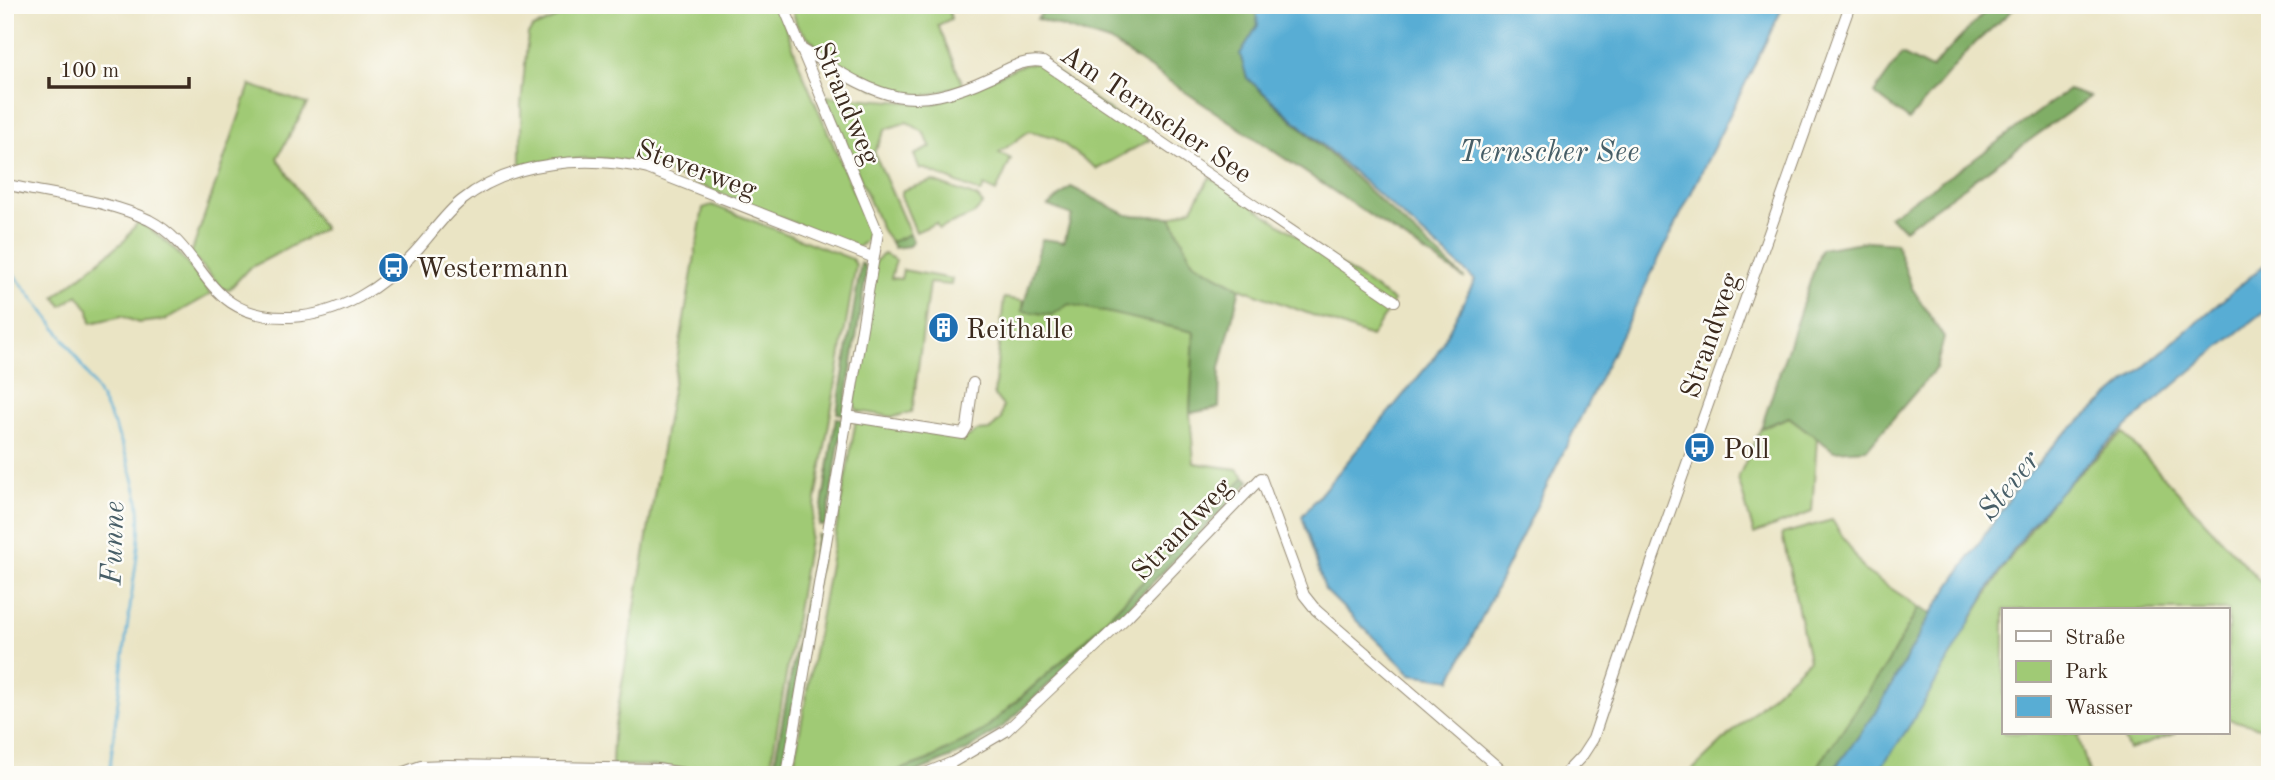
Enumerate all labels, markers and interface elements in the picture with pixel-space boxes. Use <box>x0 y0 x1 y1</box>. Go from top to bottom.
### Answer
street label: Strandweg <box>807 39 884 170</box>
street label: Am Ternscher See <box>1055 41 1256 190</box>
scale bar <box>49 46 189 90</box>
text: 100 m <box>60 61 119 82</box>
street label: Steverweg <box>632 136 760 206</box>
water label: Ternscher See <box>1459 138 1639 168</box>
bus stop icon: Westermann <box>376 250 410 284</box>
place label: Westermann <box>416 256 569 284</box>
street label: Strandweg <box>1677 270 1746 402</box>
building icon: Reithalle <box>926 311 960 345</box>
place label: Reithalle <box>966 317 1073 345</box>
bus stop icon: Poll <box>1683 431 1717 465</box>
place label: Poll <box>1723 437 1770 465</box>
water label: Stever <box>1973 445 2047 527</box>
street label: Strandweg <box>1128 473 1239 587</box>
water label: Funne <box>98 500 130 587</box>
legend <box>2002 608 2230 734</box>
text: Straße <box>2065 628 2125 649</box>
text: Park <box>2065 662 2108 683</box>
text: Wasser <box>2065 698 2133 719</box>

